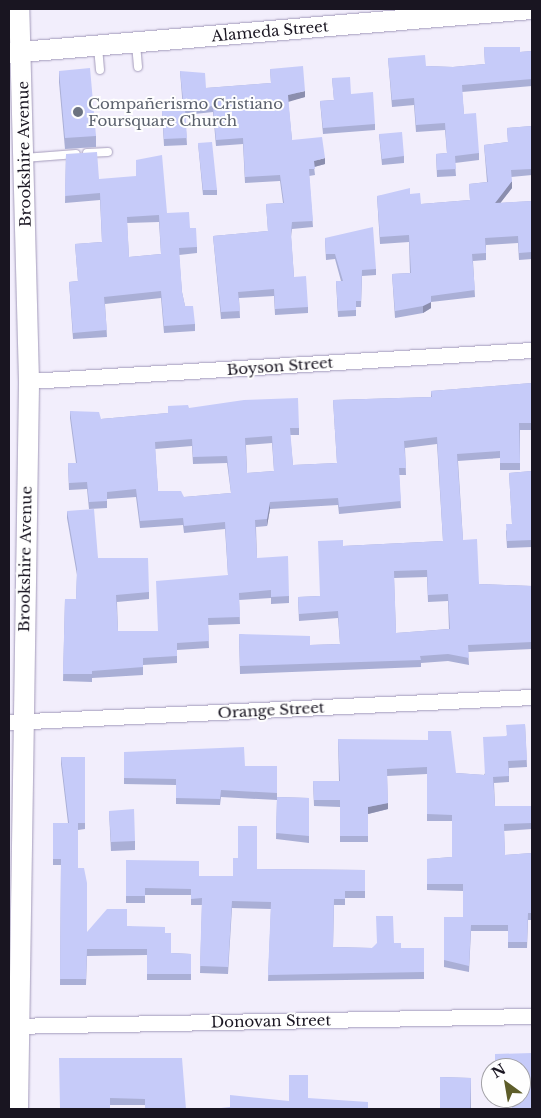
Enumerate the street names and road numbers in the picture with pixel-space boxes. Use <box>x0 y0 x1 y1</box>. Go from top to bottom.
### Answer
street label: Alameda Street <box>211 17 329 45</box>
street label: Brookshire Avenue <box>14 81 34 227</box>
street label: Boyson Street <box>226 353 334 379</box>
street label: Brookshire Avenue <box>15 486 35 632</box>
street label: Orange Street <box>217 698 325 722</box>
street label: Donovan Street <box>211 1011 331 1031</box>

